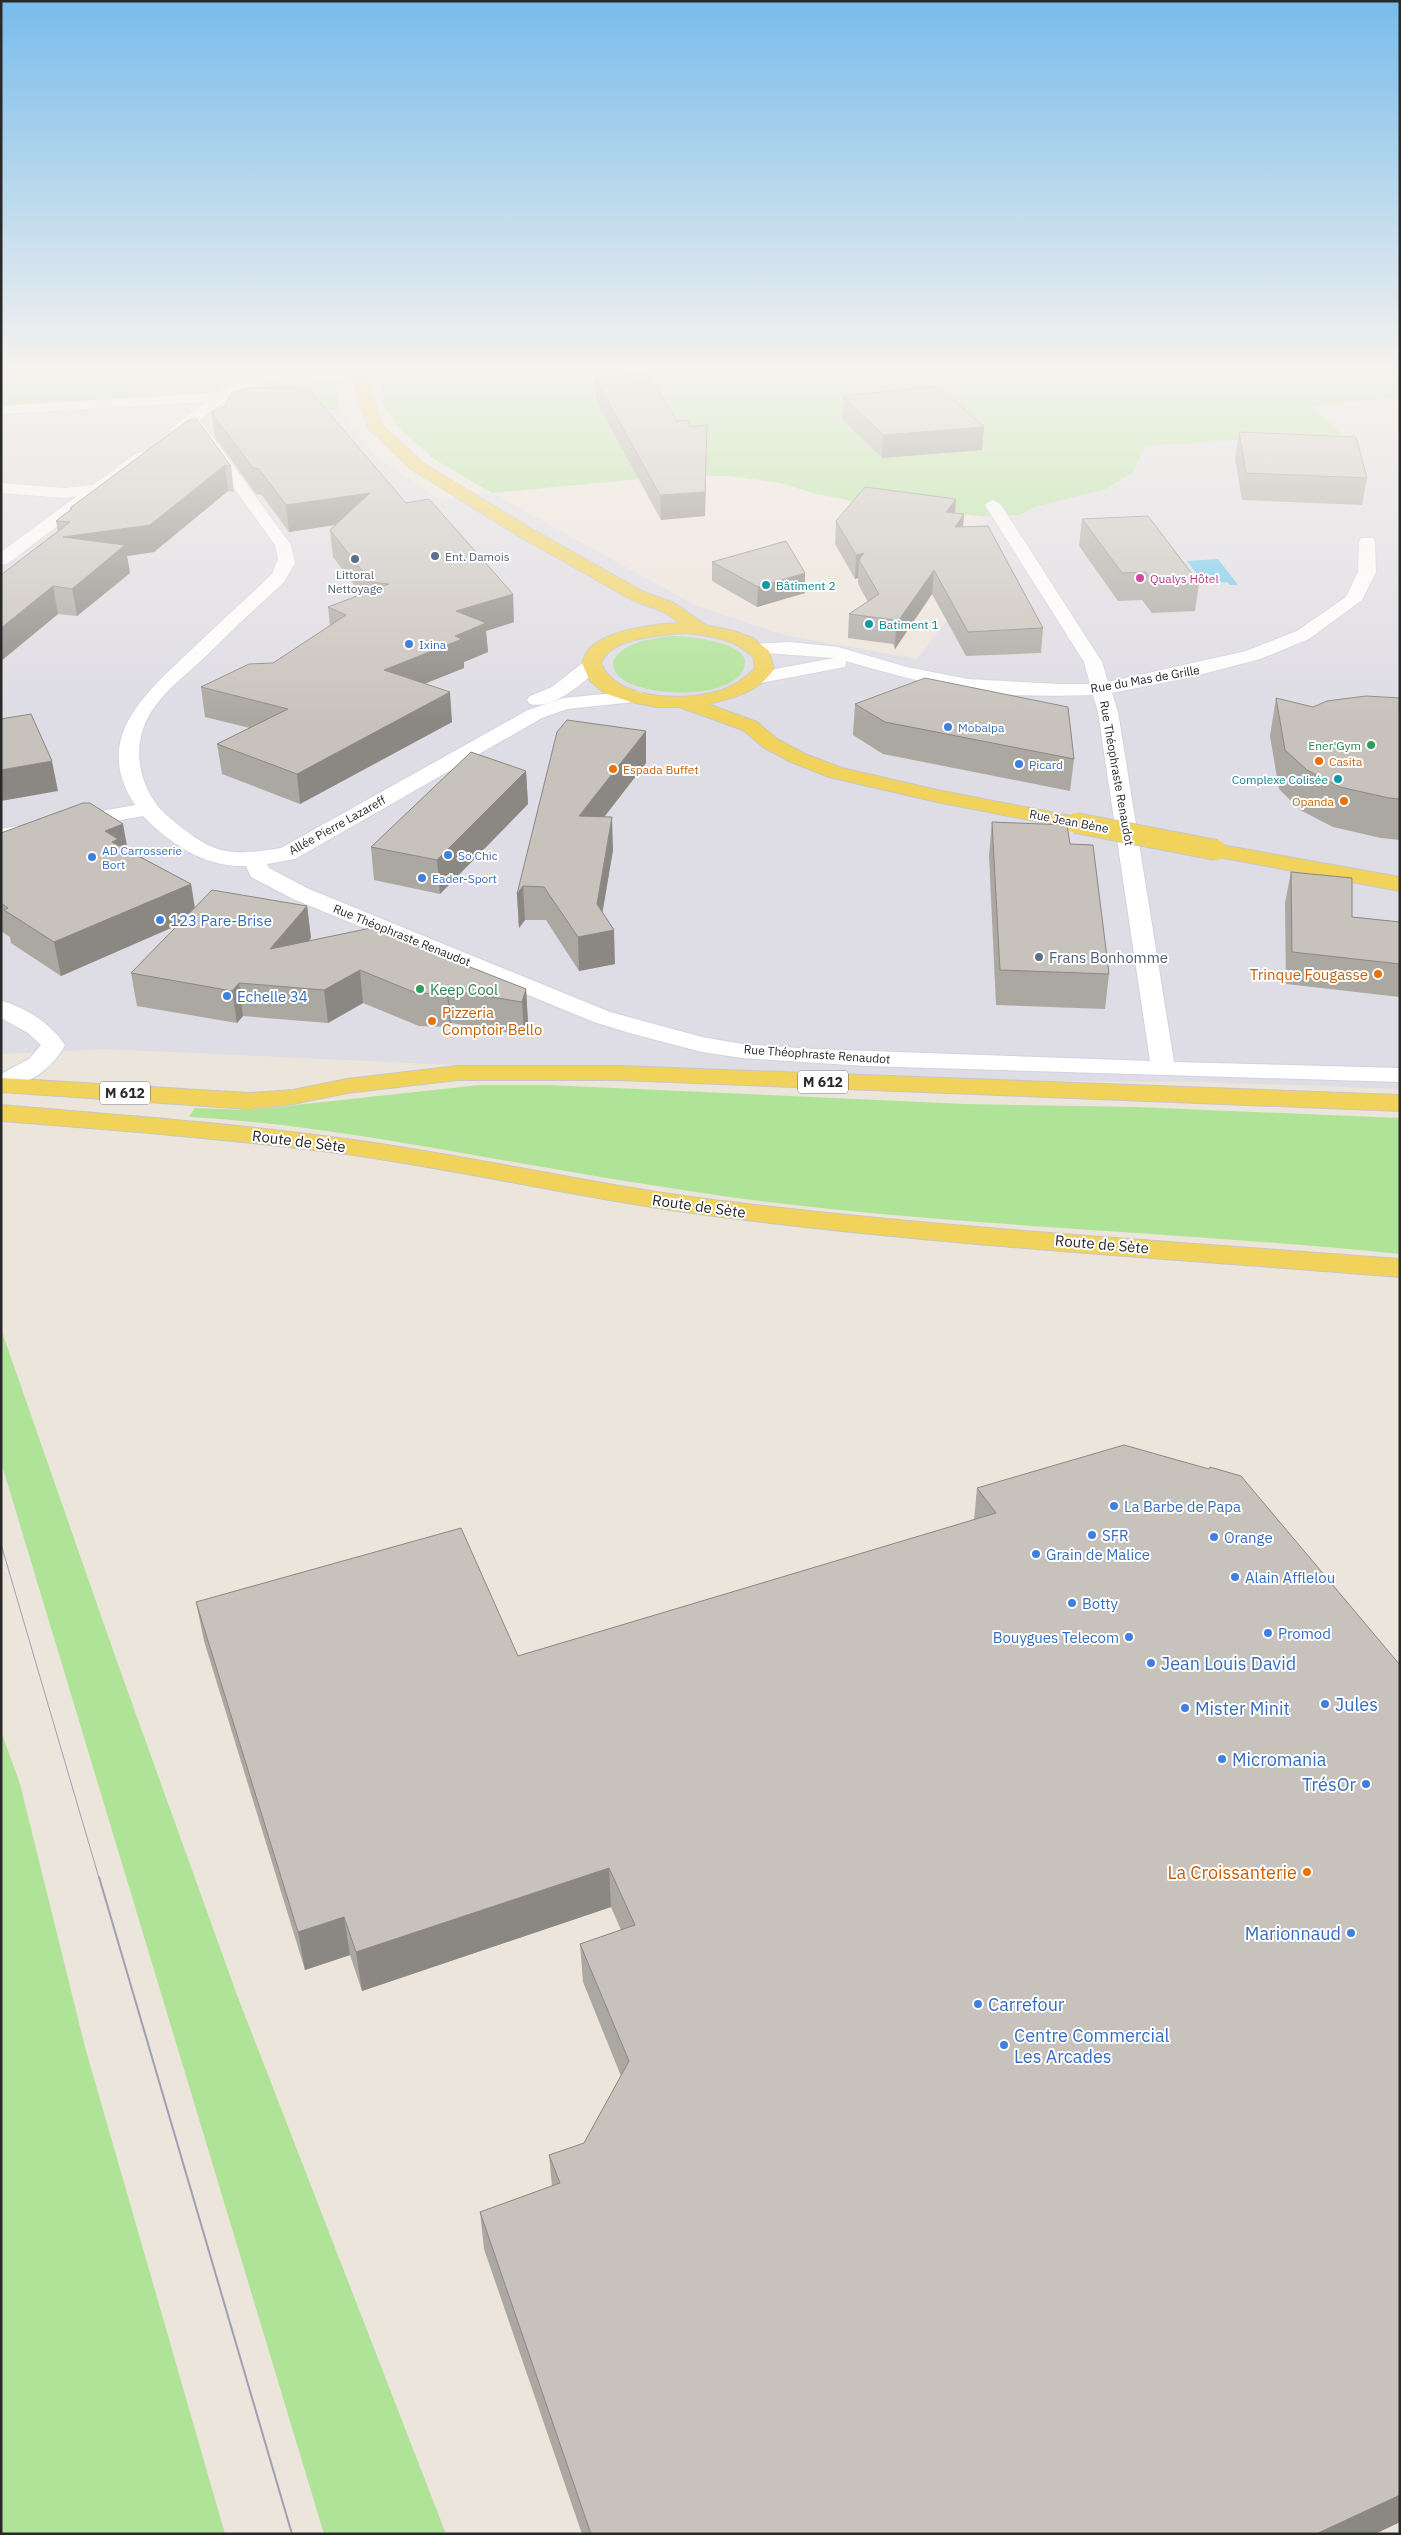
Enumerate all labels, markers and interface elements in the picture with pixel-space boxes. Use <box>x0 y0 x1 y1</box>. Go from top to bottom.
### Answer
place label: Ent. Damois <box>445 549 510 564</box>
marker: Ent. Damois <box>429 550 441 562</box>
marker: Littoral Nettoyage <box>349 553 361 565</box>
place label: Littoral Nettoyage <box>327 567 383 596</box>
place label: Qualys Hôtel <box>1150 571 1219 586</box>
marker: Qualys Hôtel <box>1134 572 1146 584</box>
place label: Bâtiment 2 <box>776 578 836 593</box>
marker: Bâtiment 2 <box>760 579 772 591</box>
place label: Batiment 1 <box>879 617 939 632</box>
marker: Batiment 1 <box>863 618 875 630</box>
place label: Ixina <box>419 637 447 652</box>
marker: Ixina <box>403 638 415 650</box>
street label: Rue du Mas de Grille <box>1089 662 1201 696</box>
street label: Rue Théophraste Renaudot <box>1097 699 1137 847</box>
place label: Mobalpa <box>958 720 1005 735</box>
marker: Mobalpa <box>942 721 954 733</box>
place label: Ener'Gym <box>1308 738 1361 753</box>
marker: Ener'Gym <box>1365 739 1377 751</box>
place label: Casita <box>1329 754 1363 769</box>
marker: Casita <box>1313 755 1325 767</box>
place label: Picard <box>1029 757 1063 772</box>
marker: Picard <box>1013 758 1025 770</box>
place label: Espada Buffet <box>623 762 699 777</box>
marker: Espada Buffet <box>607 763 619 775</box>
place label: Complexe Colisée <box>1232 772 1328 787</box>
marker: Complexe Colisée <box>1332 773 1344 785</box>
street label: Allée Pierre Lazareff <box>286 792 388 858</box>
place label: Opanda <box>1292 794 1335 809</box>
marker: Opanda <box>1338 795 1350 807</box>
street label: Rue Jean Bène <box>1028 806 1110 836</box>
place label: AD Carrosserie Bort <box>102 843 183 872</box>
place label: So Chic <box>458 848 498 863</box>
marker: So Chic <box>442 849 454 861</box>
marker: AD Carrosserie Bort <box>86 851 98 863</box>
place label: Eader-Sport <box>432 871 497 886</box>
marker: Eader-Sport <box>416 872 428 884</box>
street label: Rue Théophraste Renaudot <box>331 901 473 969</box>
place label: 123 Pare-Brise <box>170 911 272 930</box>
marker: 123 Pare-Brise <box>154 914 166 926</box>
place label: Frans Bonhomme <box>1049 948 1168 967</box>
marker: Frans Bonhomme <box>1033 951 1045 963</box>
place label: Trinque Fougasse <box>1250 965 1368 984</box>
marker: Trinque Fougasse <box>1372 968 1384 980</box>
place label: Keep Cool <box>430 980 498 999</box>
marker: Keep Cool <box>414 983 426 995</box>
place label: Echelle 34 <box>237 987 308 1006</box>
marker: Echelle 34 <box>221 990 233 1002</box>
place label: Pizzeria Comptoir Bello <box>442 1003 542 1039</box>
marker: Pizzeria Comptoir Bello <box>426 1015 438 1027</box>
street label: Rue Théophraste Renaudot <box>743 1041 891 1067</box>
road number: M 612 <box>798 1070 848 1094</box>
road number: M 612 <box>100 1082 150 1104</box>
street label: Route de Sète <box>251 1126 347 1156</box>
street label: Route de Sète <box>651 1190 747 1222</box>
street label: Route de Sète <box>1054 1230 1150 1258</box>
place label: La Barbe de Papa <box>1124 1497 1241 1516</box>
marker: La Barbe de Papa <box>1108 1500 1120 1512</box>
place label: SFR <box>1102 1526 1129 1545</box>
place label: Orange <box>1224 1528 1273 1547</box>
marker: SFR <box>1086 1529 1098 1541</box>
marker: Orange <box>1208 1531 1220 1543</box>
place label: Grain de Malice <box>1046 1545 1150 1564</box>
marker: Grain de Malice <box>1030 1548 1042 1560</box>
place label: Alain Afflelou <box>1245 1568 1335 1587</box>
marker: Alain Afflelou <box>1229 1571 1241 1583</box>
place label: Botty <box>1082 1594 1119 1613</box>
marker: Botty <box>1066 1597 1078 1609</box>
place label: Promod <box>1278 1624 1331 1643</box>
marker: Promod <box>1262 1627 1274 1639</box>
place label: Bouygues Telecom <box>993 1628 1119 1647</box>
marker: Bouygues Telecom <box>1123 1631 1135 1643</box>
place label: Jean Louis David <box>1161 1652 1296 1675</box>
marker: Jean Louis David <box>1145 1657 1157 1669</box>
place label: Jules <box>1335 1693 1378 1716</box>
place label: Mister Minit <box>1195 1697 1290 1720</box>
marker: Jules <box>1319 1698 1331 1710</box>
marker: Mister Minit <box>1179 1702 1191 1714</box>
place label: Micromania <box>1232 1748 1327 1771</box>
marker: Micromania <box>1216 1753 1228 1765</box>
place label: TrésOr <box>1302 1773 1356 1796</box>
marker: TrésOr <box>1360 1778 1372 1790</box>
place label: La Croissanterie <box>1167 1861 1297 1884</box>
marker: La Croissanterie <box>1301 1866 1313 1878</box>
place label: Marionnaud <box>1245 1922 1341 1945</box>
marker: Marionnaud <box>1345 1927 1357 1939</box>
place label: Carrefour <box>988 1993 1065 2016</box>
marker: Carrefour <box>972 1998 984 2010</box>
place label: Centre Commercial Les Arcades <box>1014 2024 1169 2068</box>
marker: Centre Commercial Les Arcades <box>998 2039 1010 2051</box>

